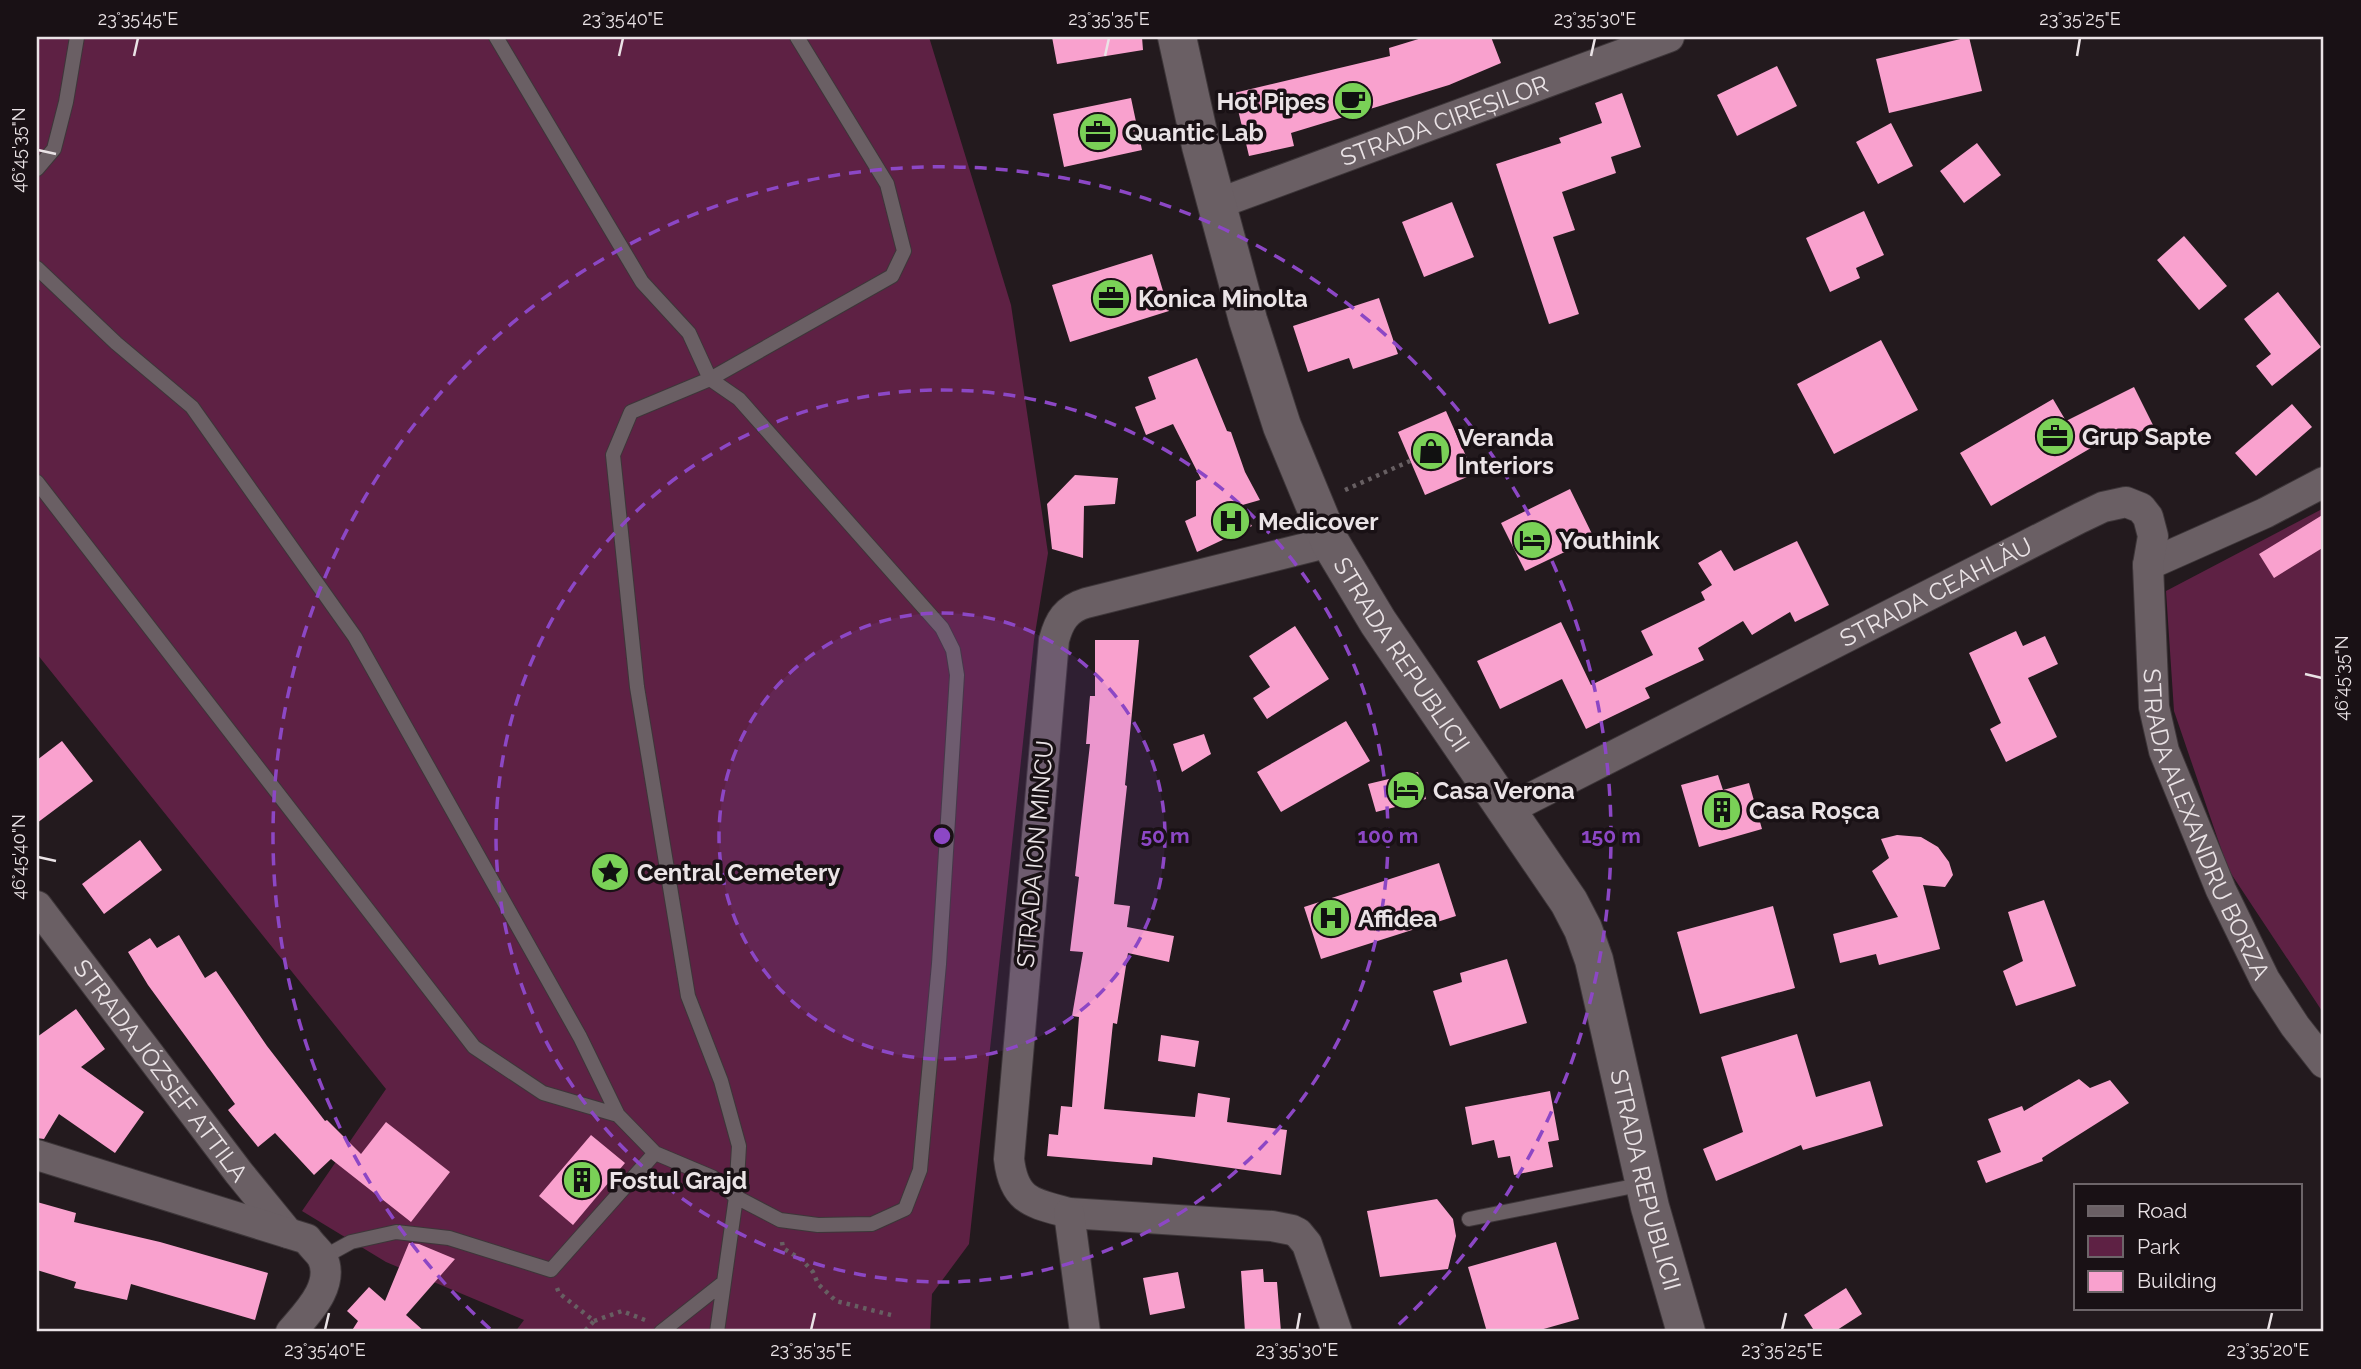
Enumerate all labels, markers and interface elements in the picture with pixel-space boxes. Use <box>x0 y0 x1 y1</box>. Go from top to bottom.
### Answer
text: 23°35'45"E <box>98 8 178 29</box>
text: 23°35'40"E <box>582 8 664 29</box>
text: 23°35'35"E <box>1068 8 1150 29</box>
text: 23°35'30"E <box>1554 8 1636 29</box>
text: 23°35'25"E <box>2039 8 2121 29</box>
street label: STRADA CIREȘILOR <box>1336 69 1552 172</box>
cafe icon: Hot Pipes <box>1332 80 1374 122</box>
place label: Hot Pipes <box>1216 87 1326 116</box>
text: 46°45'35"N <box>8 107 29 193</box>
office icon: Quantic Lab <box>1077 111 1119 153</box>
place label: Quantic Lab <box>1125 118 1264 147</box>
office icon: Konica Minolta <box>1090 277 1132 319</box>
place label: Konica Minolta <box>1138 284 1308 313</box>
office icon: Grup Sapte <box>2034 415 2076 457</box>
place label: Grup Sapte <box>2082 422 2211 451</box>
place label: Veranda Interiors <box>1458 423 1554 480</box>
shop icon: Veranda Interiors <box>1410 430 1452 472</box>
hospital icon: Medicover <box>1210 500 1252 542</box>
place label: Medicover <box>1258 507 1378 536</box>
hotel icon: Youthink <box>1511 519 1553 561</box>
place label: Youthink <box>1559 526 1660 555</box>
street label: STRADA CEAHLĂU <box>1835 531 2037 653</box>
street label: STRADA REPUBLICII <box>1328 552 1476 757</box>
text: 46°45'35"N <box>2331 635 2352 721</box>
street label: STRADA ALEXANDRU BORZA <box>2138 668 2277 984</box>
street label: STRADA ION MINCU <box>1011 739 1059 969</box>
hotel icon: Casa Verona <box>1385 769 1427 811</box>
place label: Casa Verona <box>1433 776 1575 805</box>
building icon: Casa Roșca <box>1701 789 1743 831</box>
place label: Casa Roșca <box>1749 796 1880 825</box>
text: 46°45'40"N <box>8 814 29 900</box>
text: 50 m <box>1140 823 1190 848</box>
text: 100 m <box>1358 823 1418 848</box>
text: 150 m <box>1581 823 1641 848</box>
centre of rings <box>930 824 954 848</box>
place icon: Central Cemetery <box>589 851 631 893</box>
place label: Central Cemetery <box>637 858 840 887</box>
hospital icon: Affidea <box>1310 897 1352 939</box>
place label: Affidea <box>1358 904 1437 933</box>
street label: STRADA JÓZSEF ATTILA <box>68 953 255 1187</box>
street label: STRADA REPUBLICII <box>1605 1066 1688 1294</box>
building icon: Fostul Grajd <box>561 1159 603 1201</box>
place label: Fostul Grajd <box>609 1166 747 1195</box>
legend <box>2074 1184 2302 1310</box>
text: Road <box>2137 1198 2187 1223</box>
text: Park <box>2137 1234 2180 1259</box>
text: Building <box>2137 1268 2217 1293</box>
text: 23°35'40"E <box>284 1339 366 1360</box>
text: 23°35'35"E <box>770 1339 852 1360</box>
text: 23°35'30"E <box>1256 1339 1338 1360</box>
text: 23°35'25"E <box>1741 1339 1823 1360</box>
text: 23°35'20"E <box>2227 1339 2309 1360</box>

